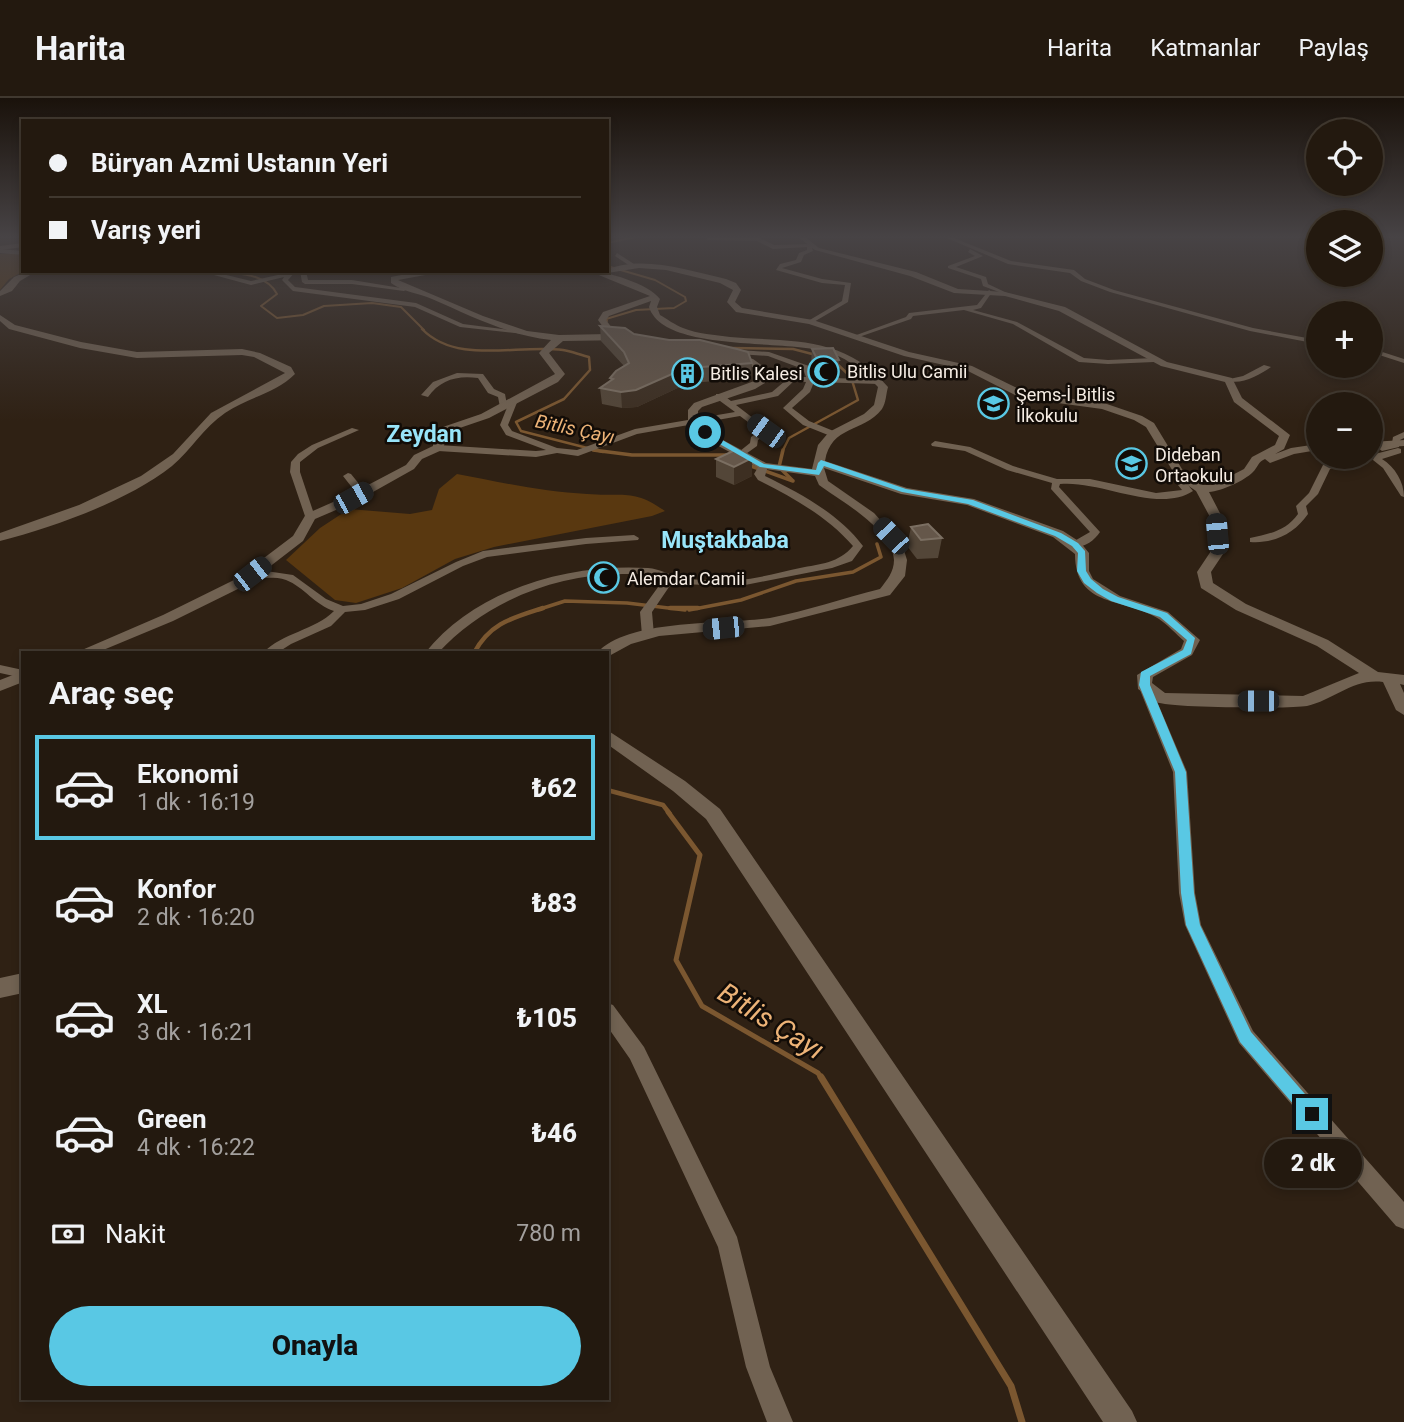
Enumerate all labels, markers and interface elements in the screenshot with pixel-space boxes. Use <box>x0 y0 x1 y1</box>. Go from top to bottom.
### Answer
text: Harita <box>35 29 126 68</box>
text: Harita <box>1047 34 1112 62</box>
text: Katmanlar <box>1150 34 1260 62</box>
text: Paylaş <box>1298 34 1369 62</box>
map controls <box>1306 119 1383 469</box>
button: locate <box>1306 119 1383 196</box>
text: Büryan Azmi Ustanın Yeri <box>91 148 388 178</box>
button: layers <box>1306 210 1383 287</box>
text: Varış yeri <box>91 215 201 245</box>
button: + <box>1306 301 1383 378</box>
mosque icon: Bitlis Ulu Camii <box>807 354 841 388</box>
building icon: Bitlis Kalesi <box>670 356 704 390</box>
place label: Bitlis Ulu Camii <box>847 361 967 382</box>
place label: Bitlis Kalesi <box>710 363 803 384</box>
place label: Şems-İ Bitlis İlkokulu <box>1016 384 1115 426</box>
school or university icon: Şems-İ Bitlis İlkokulu <box>976 387 1010 421</box>
button: − <box>1306 392 1383 469</box>
water label: Bitlis Çayı <box>533 409 617 449</box>
car <box>743 410 790 452</box>
route start <box>689 416 721 448</box>
district label: Zeydan <box>386 421 462 448</box>
place label: Dideban Ortaokulu <box>1155 444 1233 486</box>
school or university icon: Dideban Ortaokulu <box>1115 447 1149 481</box>
car <box>330 479 377 517</box>
car <box>1205 512 1230 556</box>
car <box>869 514 914 558</box>
district label: Muştakbaba <box>661 527 789 554</box>
car <box>229 553 276 595</box>
mosque icon: Alemdar Camii <box>587 561 621 595</box>
place label: Alemdar Camii <box>627 568 745 589</box>
car <box>702 615 745 641</box>
text: Araç seç <box>49 674 174 712</box>
car <box>1238 691 1280 712</box>
icon: car <box>53 756 116 819</box>
text: Ekonomi <box>137 759 239 789</box>
text: ₺62 <box>531 773 577 803</box>
text: 1 dk · 16:19 <box>137 789 255 816</box>
icon: car <box>53 871 116 934</box>
text: Konfor <box>137 874 216 904</box>
text: ₺83 <box>531 888 577 918</box>
text: 2 dk · 16:20 <box>137 904 255 931</box>
water label: Bitlis Çayı <box>712 976 830 1066</box>
icon: car <box>53 986 116 1049</box>
text: XL <box>137 989 168 1019</box>
text: ₺105 <box>516 1003 577 1033</box>
text: 3 dk · 16:21 <box>137 1019 255 1046</box>
route end <box>1296 1098 1328 1130</box>
icon: car <box>53 1101 116 1164</box>
text: Green <box>137 1104 207 1134</box>
text: ₺46 <box>531 1118 577 1148</box>
text: 4 dk · 16:22 <box>137 1134 255 1161</box>
callout: 2 dk <box>1263 1138 1361 1188</box>
text: 2 dk <box>1291 1150 1335 1177</box>
icon: cash <box>49 1215 87 1253</box>
text: Nakit <box>105 1219 166 1249</box>
text: 780 m <box>516 1220 581 1247</box>
button: Onayla <box>49 1306 581 1386</box>

